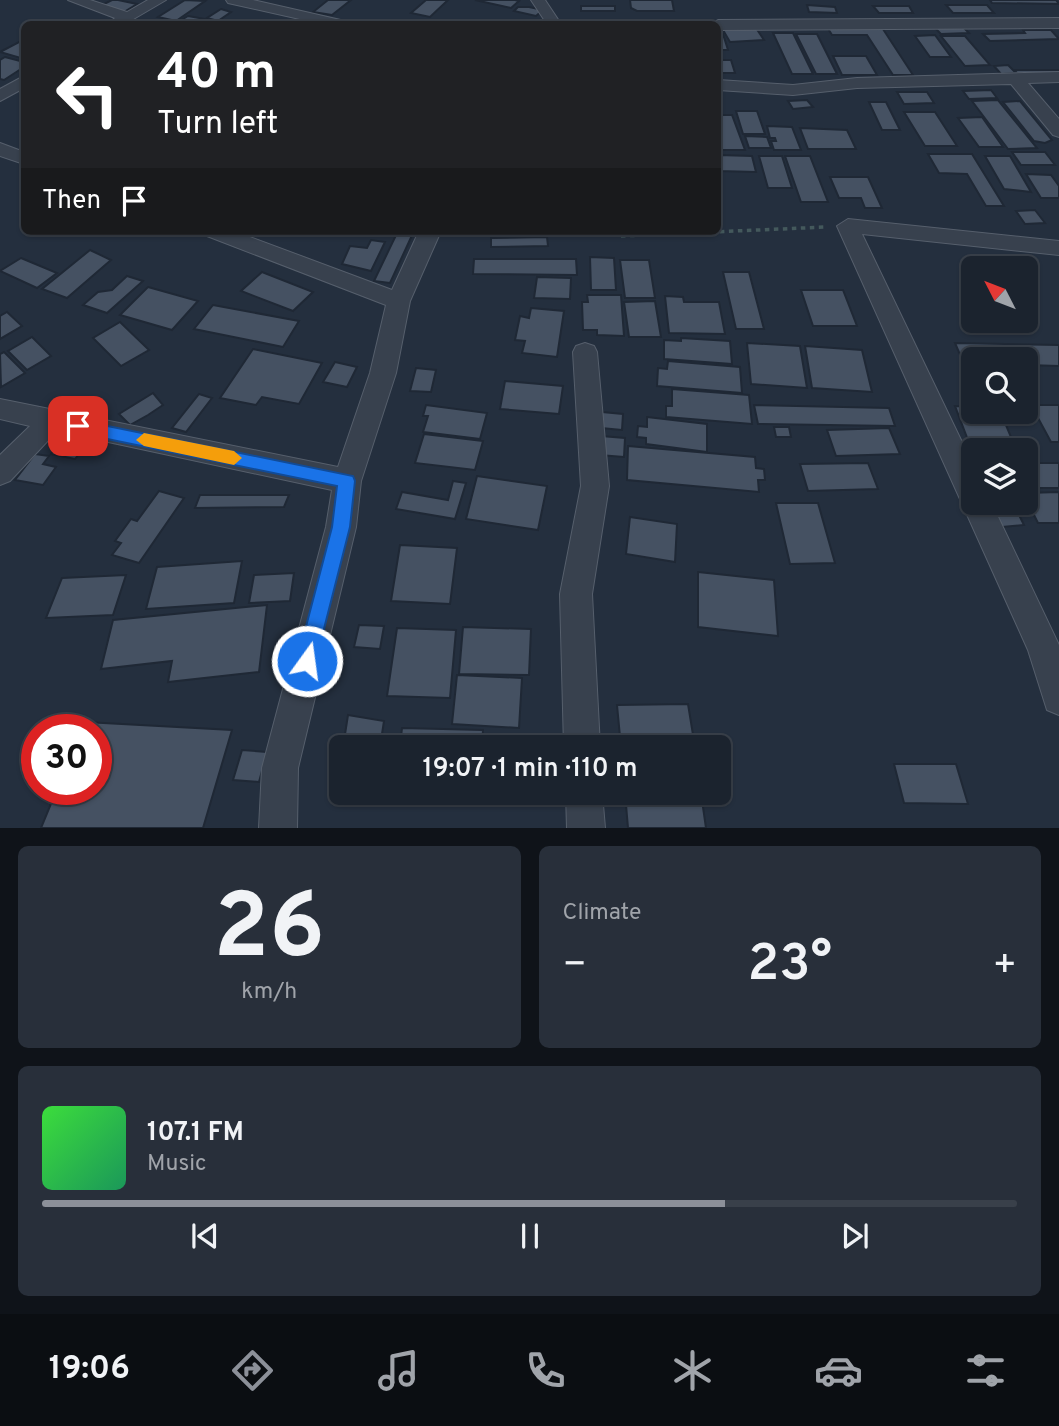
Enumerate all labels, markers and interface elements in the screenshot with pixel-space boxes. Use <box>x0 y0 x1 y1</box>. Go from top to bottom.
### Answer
text: 40 m <box>157 44 276 106</box>
icon: left <box>42 49 133 140</box>
text: Turn left <box>157 105 278 145</box>
icon: arrive <box>115 182 153 220</box>
text: Then <box>42 185 101 218</box>
north arrow <box>961 256 1038 332</box>
map controls <box>961 256 1038 515</box>
button: search <box>961 347 1038 424</box>
pin <box>48 396 108 456</box>
icon: arrive <box>59 407 97 445</box>
button: layers <box>961 438 1038 515</box>
position arrow <box>270 624 344 698</box>
speed limit sign: 30 <box>21 714 112 805</box>
text: 19:07 · 1 min · 110 m <box>423 753 637 786</box>
text: 26 <box>213 875 325 990</box>
text: Climate <box>563 899 641 928</box>
text: 23° <box>747 933 832 999</box>
text: − <box>563 942 587 991</box>
text: + <box>992 942 1017 991</box>
text: km/h <box>241 978 297 1007</box>
text: 107.1 FM <box>147 1117 244 1150</box>
text: Music <box>147 1150 207 1179</box>
icon: previous <box>186 1217 224 1255</box>
icon: pause <box>511 1217 549 1255</box>
icon: next <box>836 1217 874 1255</box>
icon: directions <box>228 1346 277 1395</box>
icon: music <box>374 1346 423 1395</box>
icon: phone <box>521 1346 570 1395</box>
icon: climate <box>668 1346 717 1395</box>
icon: car <box>814 1346 863 1395</box>
icon: filters <box>961 1346 1010 1395</box>
text: 19:06 <box>49 1350 130 1390</box>

